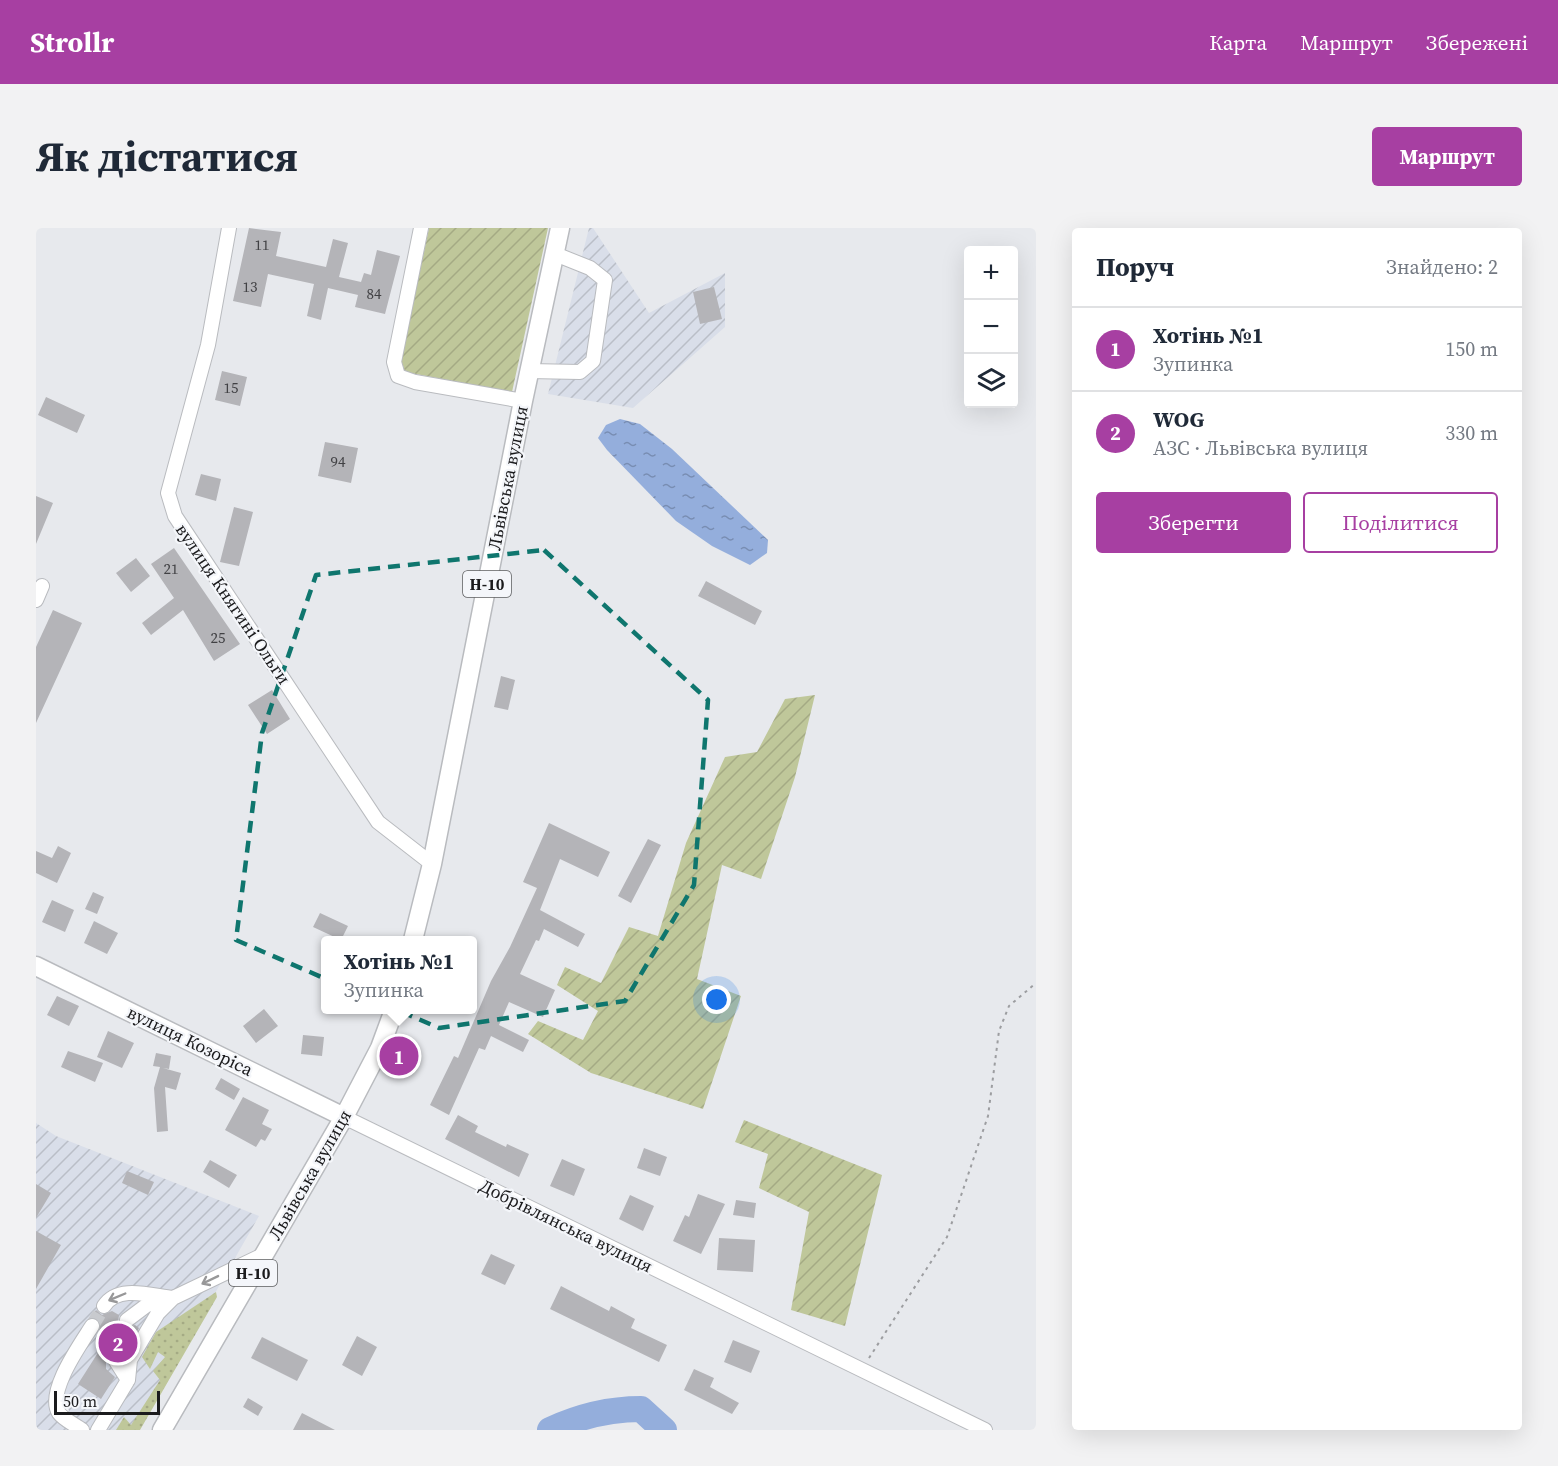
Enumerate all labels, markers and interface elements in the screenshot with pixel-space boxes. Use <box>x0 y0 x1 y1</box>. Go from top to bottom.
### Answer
text: Strollr <box>30 23 114 61</box>
text: Карта <box>1209 28 1267 57</box>
text: Маршрут <box>1300 28 1393 57</box>
text: Збережені <box>1426 28 1528 57</box>
text: Як дістатися <box>36 127 298 185</box>
button: Маршрут <box>1372 127 1522 186</box>
house number: 11 <box>254 234 270 255</box>
map controls <box>964 246 1018 408</box>
button: + <box>964 246 1018 300</box>
text: Поруч <box>1096 249 1174 285</box>
text: Знайдено: 2 <box>1386 253 1498 281</box>
house number: 13 <box>242 276 258 297</box>
house number: 84 <box>366 283 382 304</box>
button: − <box>964 300 1018 354</box>
text: Хотінь №1 <box>1153 320 1264 350</box>
text: 1 <box>1110 335 1121 363</box>
text: 150 m <box>1445 335 1498 363</box>
text: Зупинка <box>1153 350 1233 378</box>
button: layers <box>964 354 1018 408</box>
house number: 15 <box>223 377 239 398</box>
street label: Львівська вулиця <box>481 403 534 552</box>
text: WOG <box>1153 404 1204 434</box>
text: 2 <box>1110 419 1121 447</box>
text: 330 m <box>1445 419 1498 447</box>
text: АЗС · Львівська вулиця <box>1153 434 1368 462</box>
house number: 94 <box>330 451 346 472</box>
button: Зберегти <box>1096 492 1291 553</box>
button: Поділитися <box>1303 492 1498 553</box>
street label: вулиця Княгині Ольги <box>170 518 297 689</box>
house number: 21 <box>163 558 179 579</box>
road number: Н-10 <box>463 571 511 597</box>
house number: 25 <box>210 627 226 648</box>
popup <box>321 936 477 1014</box>
text: Хотінь №1 <box>344 946 454 976</box>
text: Зупинка <box>344 976 424 1004</box>
your location <box>702 985 731 1014</box>
street label: вулиця Козоріса <box>123 999 258 1082</box>
pin: 1 <box>380 1034 418 1078</box>
street label: Львівська вулиця <box>262 1105 357 1245</box>
street label: Добрівлянська вулиця <box>476 1173 657 1278</box>
road number: Н-10 <box>229 1260 277 1286</box>
one-way arrow <box>202 1275 220 1287</box>
one-way arrow <box>108 1292 126 1303</box>
pin: 2 <box>98 1320 137 1366</box>
scale bar <box>54 1388 160 1416</box>
text: 50 m <box>63 1390 97 1412</box>

